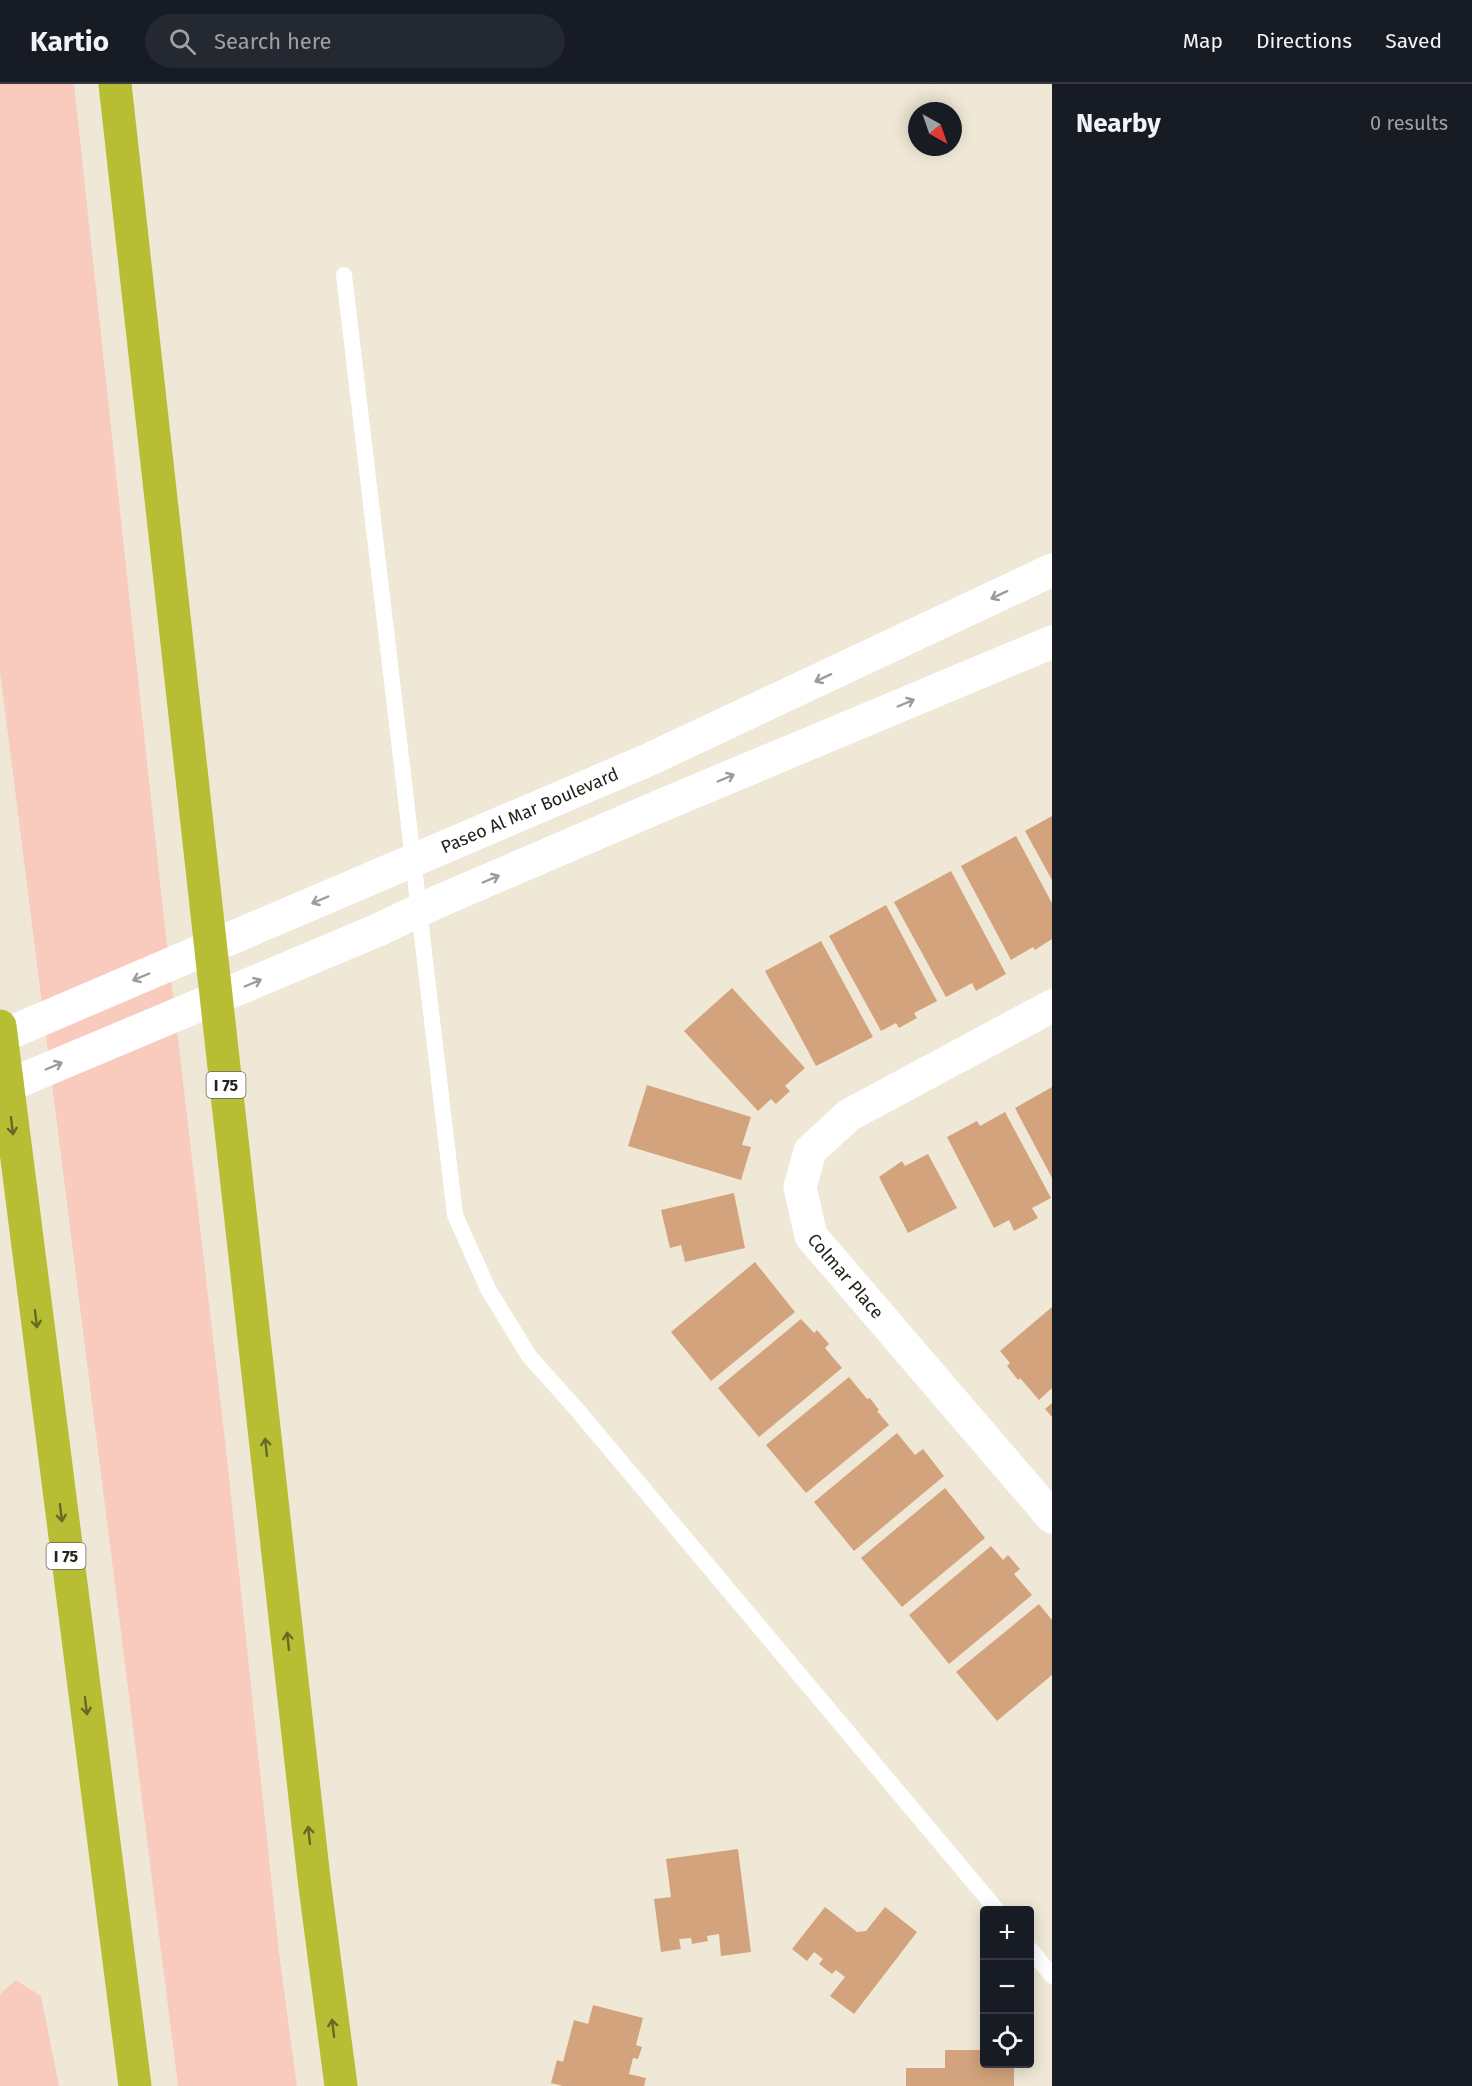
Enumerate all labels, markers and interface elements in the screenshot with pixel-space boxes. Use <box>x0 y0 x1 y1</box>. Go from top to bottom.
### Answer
search box <box>145 14 565 68</box>
text: Kartio <box>30 25 109 58</box>
icon: search <box>166 25 199 58</box>
text: Search here <box>214 28 332 55</box>
text: Map <box>1183 28 1223 54</box>
text: Directions <box>1256 28 1352 54</box>
text: Saved <box>1385 28 1442 54</box>
north arrow <box>908 102 962 156</box>
text: Nearby <box>1076 108 1161 139</box>
text: 0 results <box>1370 111 1448 135</box>
one-way arrow <box>991 589 1009 601</box>
one-way arrow <box>814 672 832 684</box>
one-way arrow <box>896 697 915 708</box>
street label: Paseo Al Mar Boulevard <box>438 763 622 858</box>
one-way arrow <box>717 772 735 783</box>
one-way arrow <box>481 873 500 884</box>
one-way arrow <box>311 895 330 906</box>
one-way arrow <box>132 972 150 983</box>
one-way arrow <box>243 977 262 988</box>
one-way arrow <box>44 1060 63 1071</box>
road number: I 75 <box>206 1072 246 1098</box>
one-way arrow <box>7 1115 18 1135</box>
street label: Colmar Place <box>803 1229 888 1324</box>
one-way arrow <box>31 1309 42 1328</box>
one-way arrow <box>260 1437 271 1457</box>
one-way arrow <box>55 1502 66 1522</box>
road number: I 75 <box>46 1543 86 1569</box>
one-way arrow <box>282 1631 293 1651</box>
one-way arrow <box>80 1695 91 1715</box>
one-way arrow <box>303 1825 314 1845</box>
map controls <box>980 1906 1034 2068</box>
button: + <box>980 1906 1034 1960</box>
button: − <box>980 1960 1034 2014</box>
button: locate <box>980 2014 1034 2068</box>
one-way arrow <box>328 2019 339 2038</box>

